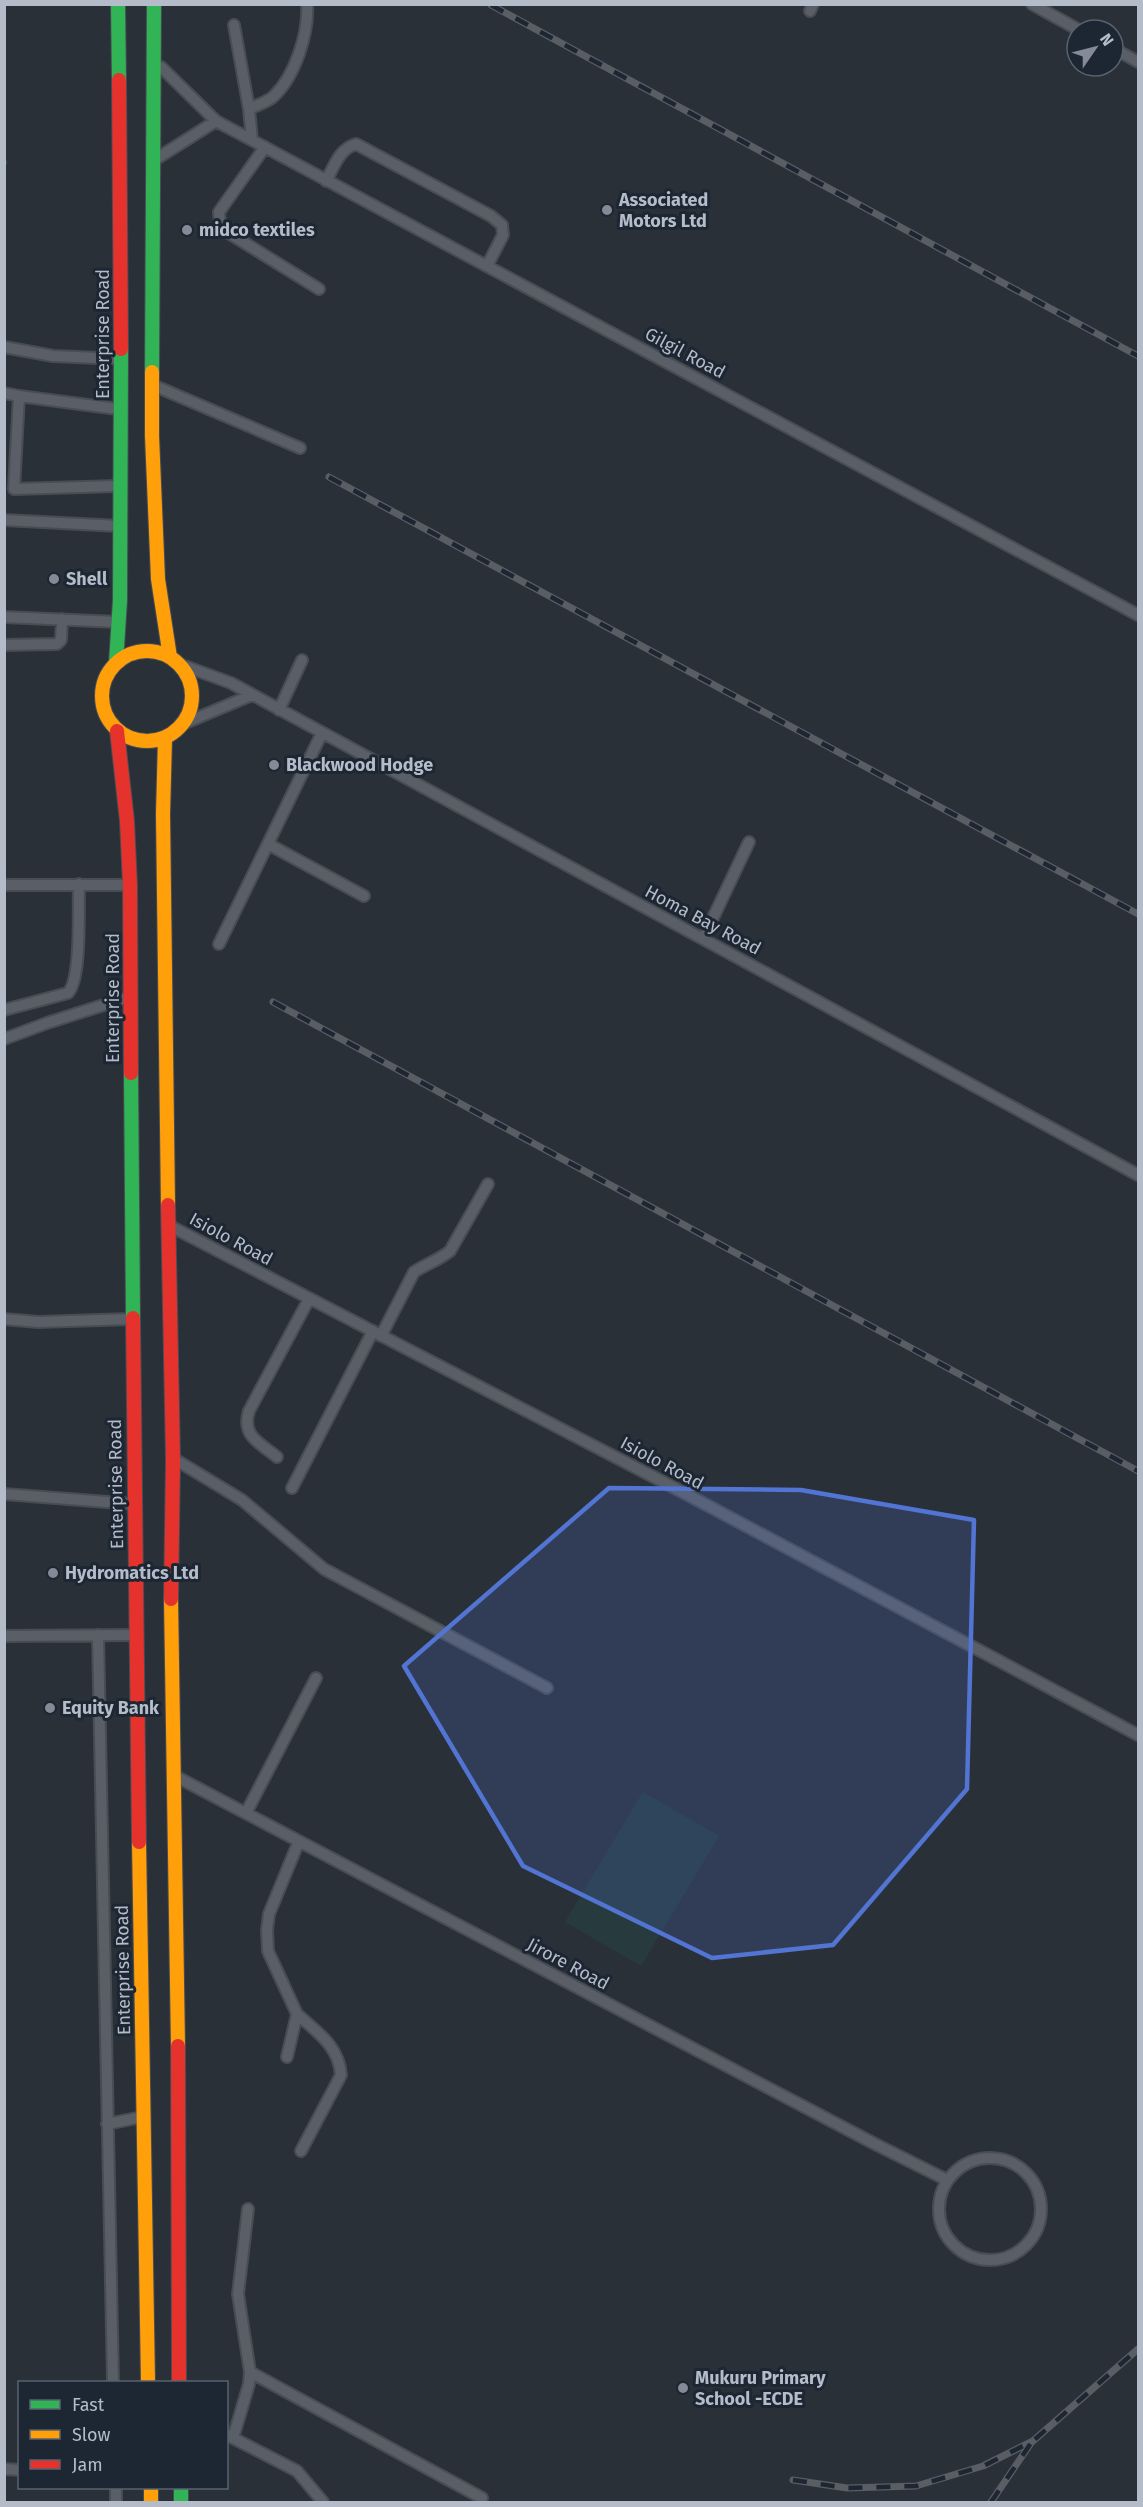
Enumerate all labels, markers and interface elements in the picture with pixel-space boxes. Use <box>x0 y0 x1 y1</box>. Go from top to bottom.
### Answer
north arrow <box>1065 18 1125 78</box>
text: N <box>1096 30 1118 49</box>
place label: Associated Motors Ltd <box>618 189 708 232</box>
marker: Associated Motors Ltd <box>600 203 614 217</box>
place label: midco textiles <box>199 219 315 241</box>
marker: midco textiles <box>180 223 194 237</box>
street label: Enterprise Road <box>92 269 114 399</box>
street label: Gilgil Road <box>641 323 729 383</box>
place label: Shell <box>66 568 108 590</box>
marker: Shell <box>47 572 61 586</box>
place label: Blackwood Hodge <box>286 754 433 776</box>
marker: Blackwood Hodge <box>267 758 281 772</box>
street label: Homa Bay Road <box>641 880 765 960</box>
street label: Enterprise Road <box>102 933 124 1063</box>
street label: Isiolo Road <box>186 1208 276 1270</box>
street label: Enterprise Road <box>104 1419 128 1549</box>
street label: Isiolo Road <box>617 1432 707 1494</box>
place label: Hydromatics Ltd <box>65 1562 199 1584</box>
marker: Hydromatics Ltd <box>46 1566 60 1580</box>
place label: Equity Bank <box>62 1697 160 1719</box>
marker: Equity Bank <box>43 1701 57 1715</box>
street label: Enterprise Road <box>111 1905 135 2035</box>
street label: Jirore Road <box>523 1933 613 1995</box>
place label: Mukuru Primary School -ECDE <box>695 2367 826 2410</box>
legend <box>18 2381 228 2489</box>
marker: Mukuru Primary School -ECDE <box>676 2381 690 2395</box>
text: Fast <box>72 2394 105 2416</box>
text: Slow <box>72 2424 111 2446</box>
text: Jam <box>72 2454 103 2476</box>

